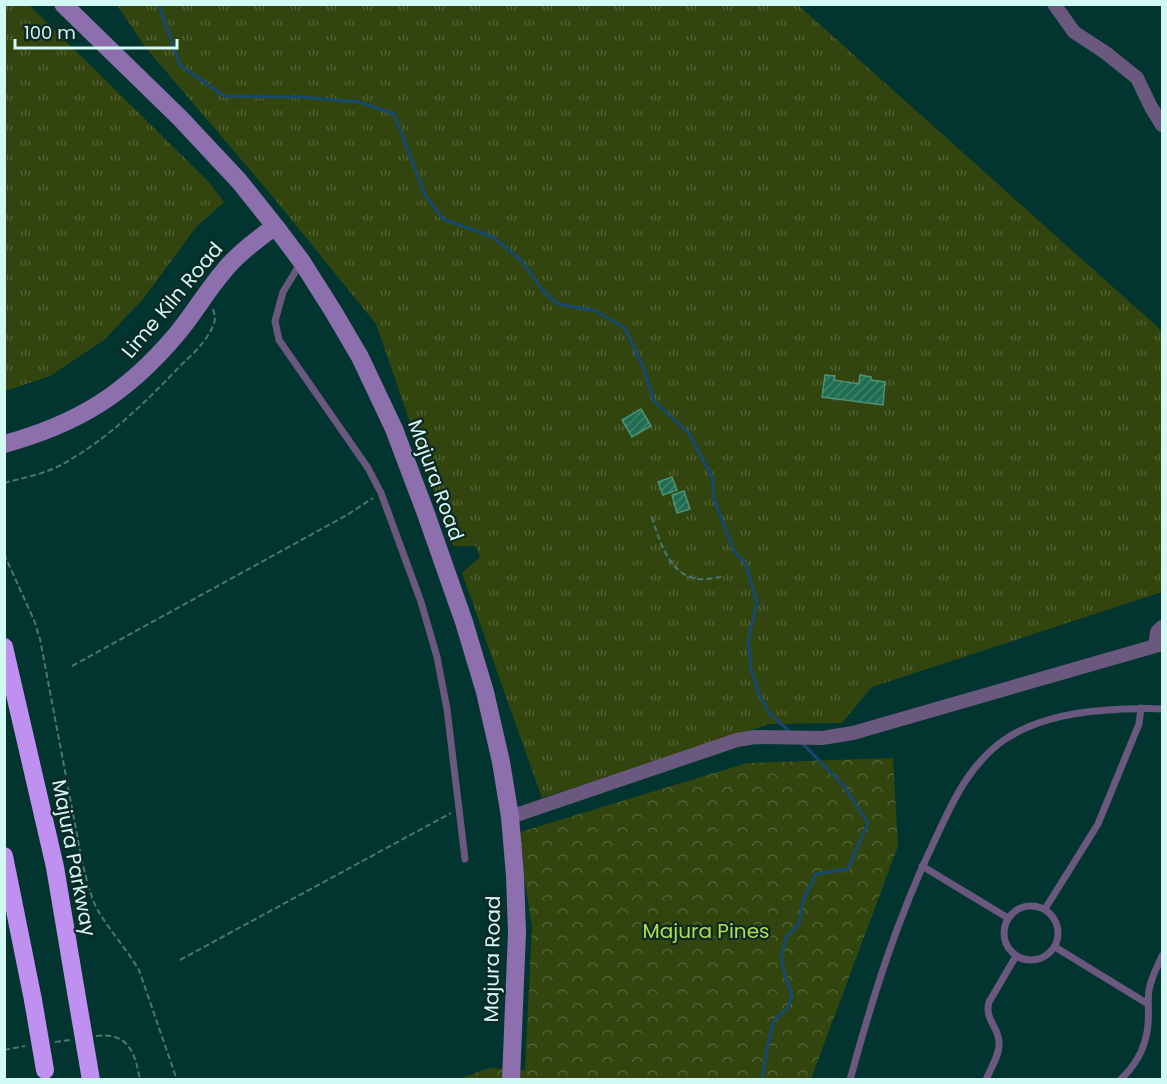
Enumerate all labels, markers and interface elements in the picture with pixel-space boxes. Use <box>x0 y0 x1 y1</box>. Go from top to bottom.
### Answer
scale bar <box>15 12 177 50</box>
text: 100 m <box>24 20 76 45</box>
street label: Lime Kiln Road <box>115 236 229 364</box>
street label: Majura Road <box>401 416 471 544</box>
street label: Majura Parkway <box>45 777 103 939</box>
street label: Majura Road <box>477 895 507 1023</box>
park label: Majura Pines <box>643 917 769 945</box>

